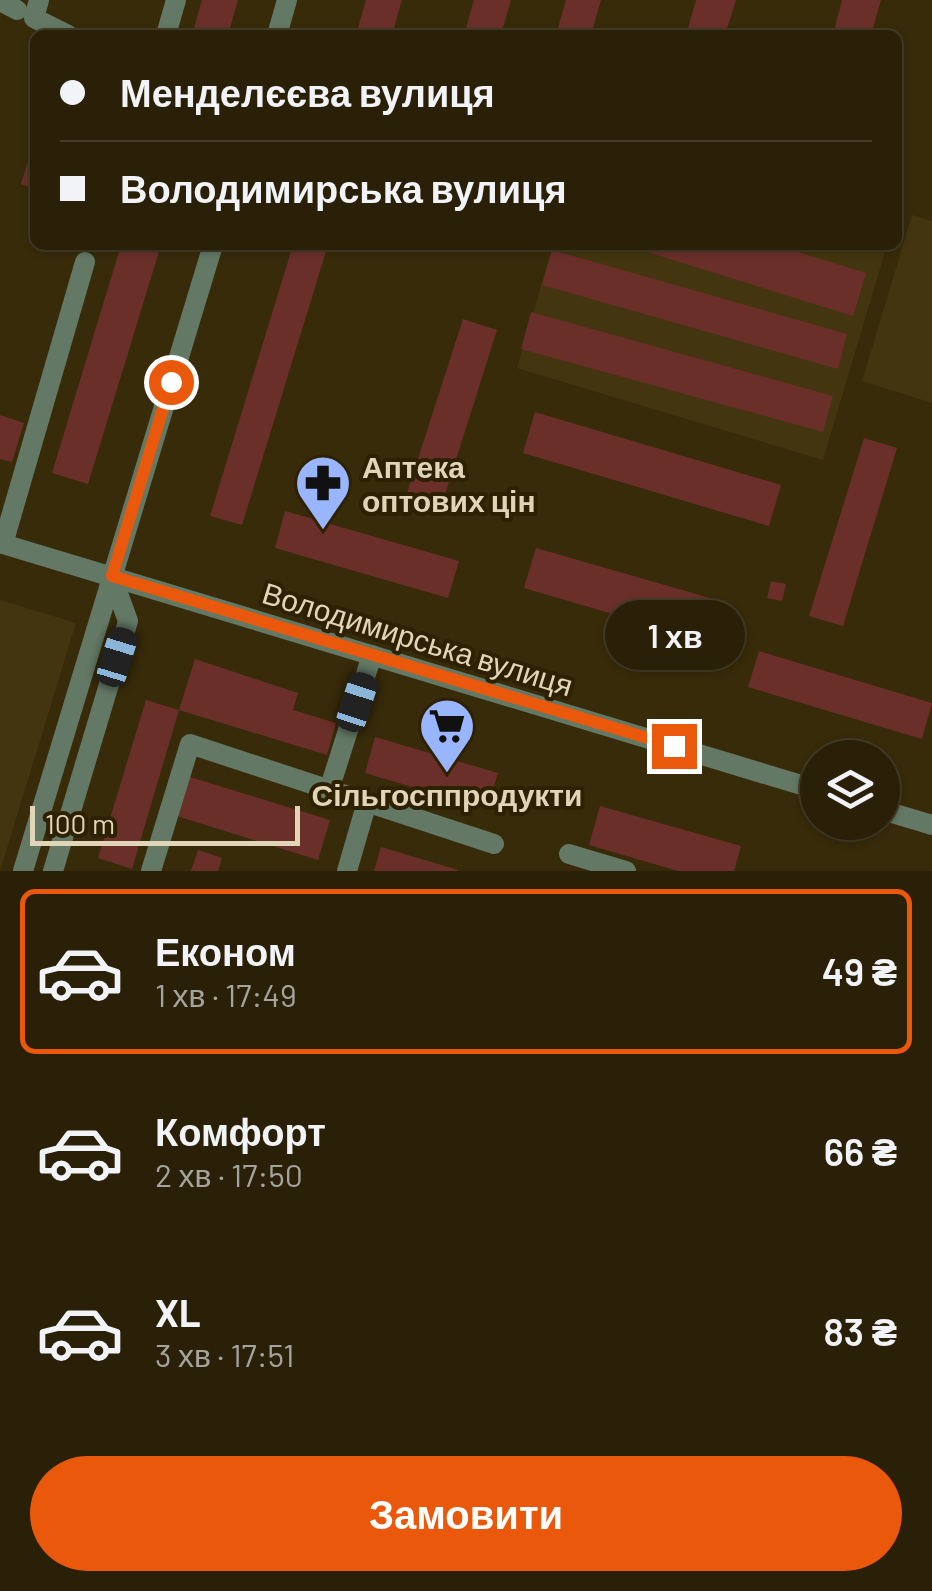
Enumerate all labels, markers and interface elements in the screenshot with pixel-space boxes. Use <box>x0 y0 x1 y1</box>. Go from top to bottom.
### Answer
text: Менделєєва вулиця <box>120 69 495 115</box>
text: Володимирська вулиця <box>120 165 567 211</box>
route start <box>149 360 194 405</box>
place label: Аптека оптових цін <box>362 448 536 518</box>
pharmacy icon: Аптека оптових цін <box>293 453 353 532</box>
street label: Володимирська вулиця <box>258 574 578 702</box>
callout: 1 хв <box>604 601 744 671</box>
text: 1 хв <box>647 616 703 654</box>
car <box>94 624 140 690</box>
car <box>333 669 381 735</box>
supermarket icon: Сільгосппродукти <box>417 696 477 775</box>
route end <box>652 724 697 769</box>
map controls <box>800 740 900 840</box>
button: layers <box>800 740 900 840</box>
place label: Сільгосппродукти <box>312 776 582 812</box>
scale bar <box>30 801 300 846</box>
text: 100 m <box>45 806 115 840</box>
icon: car <box>35 927 125 1017</box>
text: Економ <box>155 928 296 974</box>
text: 49 ₴ <box>822 948 897 994</box>
text: 1 хв · 17:49 <box>155 975 297 1013</box>
icon: car <box>35 1107 125 1197</box>
text: Комфорт <box>155 1108 326 1154</box>
text: 66 ₴ <box>824 1128 897 1174</box>
text: 2 хв · 17:50 <box>155 1155 303 1193</box>
icon: car <box>35 1287 125 1377</box>
text: XL <box>155 1289 201 1335</box>
text: 83 ₴ <box>824 1308 897 1354</box>
text: 3 хв · 17:51 <box>155 1335 294 1373</box>
button: Замовити <box>30 1456 902 1571</box>

